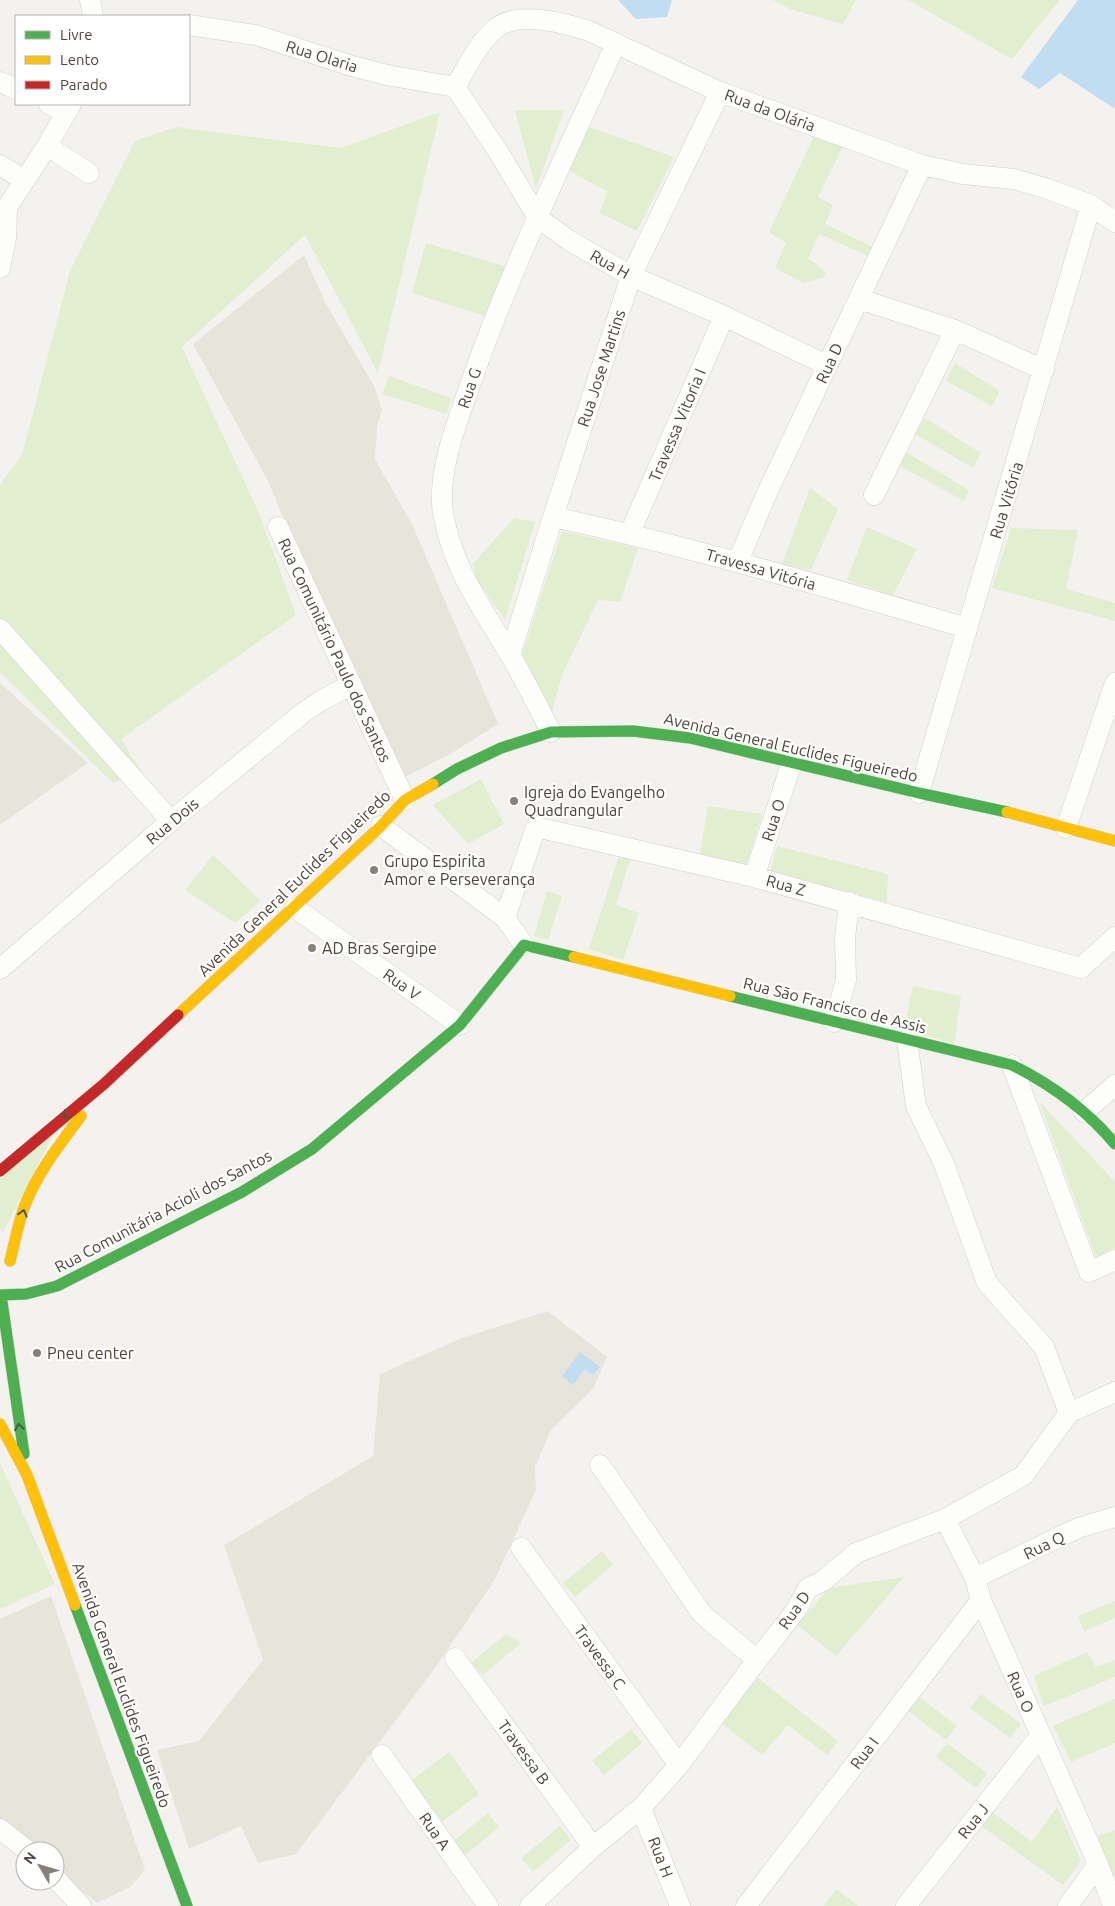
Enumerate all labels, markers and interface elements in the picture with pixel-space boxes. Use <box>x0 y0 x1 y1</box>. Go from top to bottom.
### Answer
legend <box>15 15 190 105</box>
text: Livre <box>60 26 93 43</box>
street label: Rua Olaria <box>284 37 360 75</box>
text: Lento <box>60 51 99 68</box>
text: Parado <box>60 76 107 93</box>
street label: Rua da Olária <box>722 85 818 135</box>
street label: Rua H <box>587 246 633 282</box>
street label: Rua Jose Martins <box>574 307 628 429</box>
street label: Rua D <box>812 340 846 386</box>
street label: Rua G <box>454 365 484 411</box>
street label: Travessa Vitoria I <box>645 366 709 484</box>
street label: Rua Vitória <box>986 459 1026 541</box>
street label: Rua Comunitário Paulo dos Santos <box>275 535 395 765</box>
street label: Travessa Vitória <box>704 545 818 593</box>
street label: Avenida General Euclides Figueiredo <box>662 709 920 785</box>
place label: Igreja do Evangelho Quadrangular <box>524 783 665 819</box>
street label: Avenida General Euclides Figueiredo <box>194 786 394 980</box>
street label: Rua Dois <box>142 794 202 848</box>
marker: Igreja do Evangelho Quadrangular <box>508 795 520 807</box>
street label: Rua O <box>758 797 788 843</box>
place label: Grupo Espirita Amor e Perseverança <box>384 852 535 888</box>
marker: Grupo Espirita Amor e Perseverança <box>368 864 380 876</box>
street label: Rua Z <box>764 871 808 899</box>
place label: AD Bras Sergipe <box>322 939 437 957</box>
marker: AD Bras Sergipe <box>306 942 318 954</box>
street label: Rua V <box>380 965 424 1003</box>
street label: Rua São Francisco de Assis <box>742 974 928 1036</box>
one-way arrow <box>62 1109 71 1118</box>
street label: Rua Comunitária Acioli dos Santos <box>52 1146 275 1276</box>
one-way arrow <box>17 1210 27 1218</box>
place label: Pneu center <box>47 1344 134 1362</box>
marker: Pneu center <box>31 1347 43 1359</box>
one-way arrow <box>15 1423 25 1431</box>
street label: Rua Q <box>1021 1527 1067 1563</box>
street label: Avenida General Euclides Figueiredo <box>69 1560 175 1810</box>
street label: Rua D <box>774 1588 814 1632</box>
street label: Travessa C <box>571 1621 629 1693</box>
street label: Rua O <box>1004 1669 1038 1715</box>
street label: Travessa B <box>495 1716 553 1788</box>
street label: Rua I <box>846 1734 882 1772</box>
street label: Rua J <box>954 1800 992 1842</box>
street label: Rua A <box>416 1809 455 1854</box>
street label: Rua H <box>645 1834 677 1880</box>
north arrow <box>15 1841 65 1891</box>
text: N <box>20 1849 39 1867</box>

